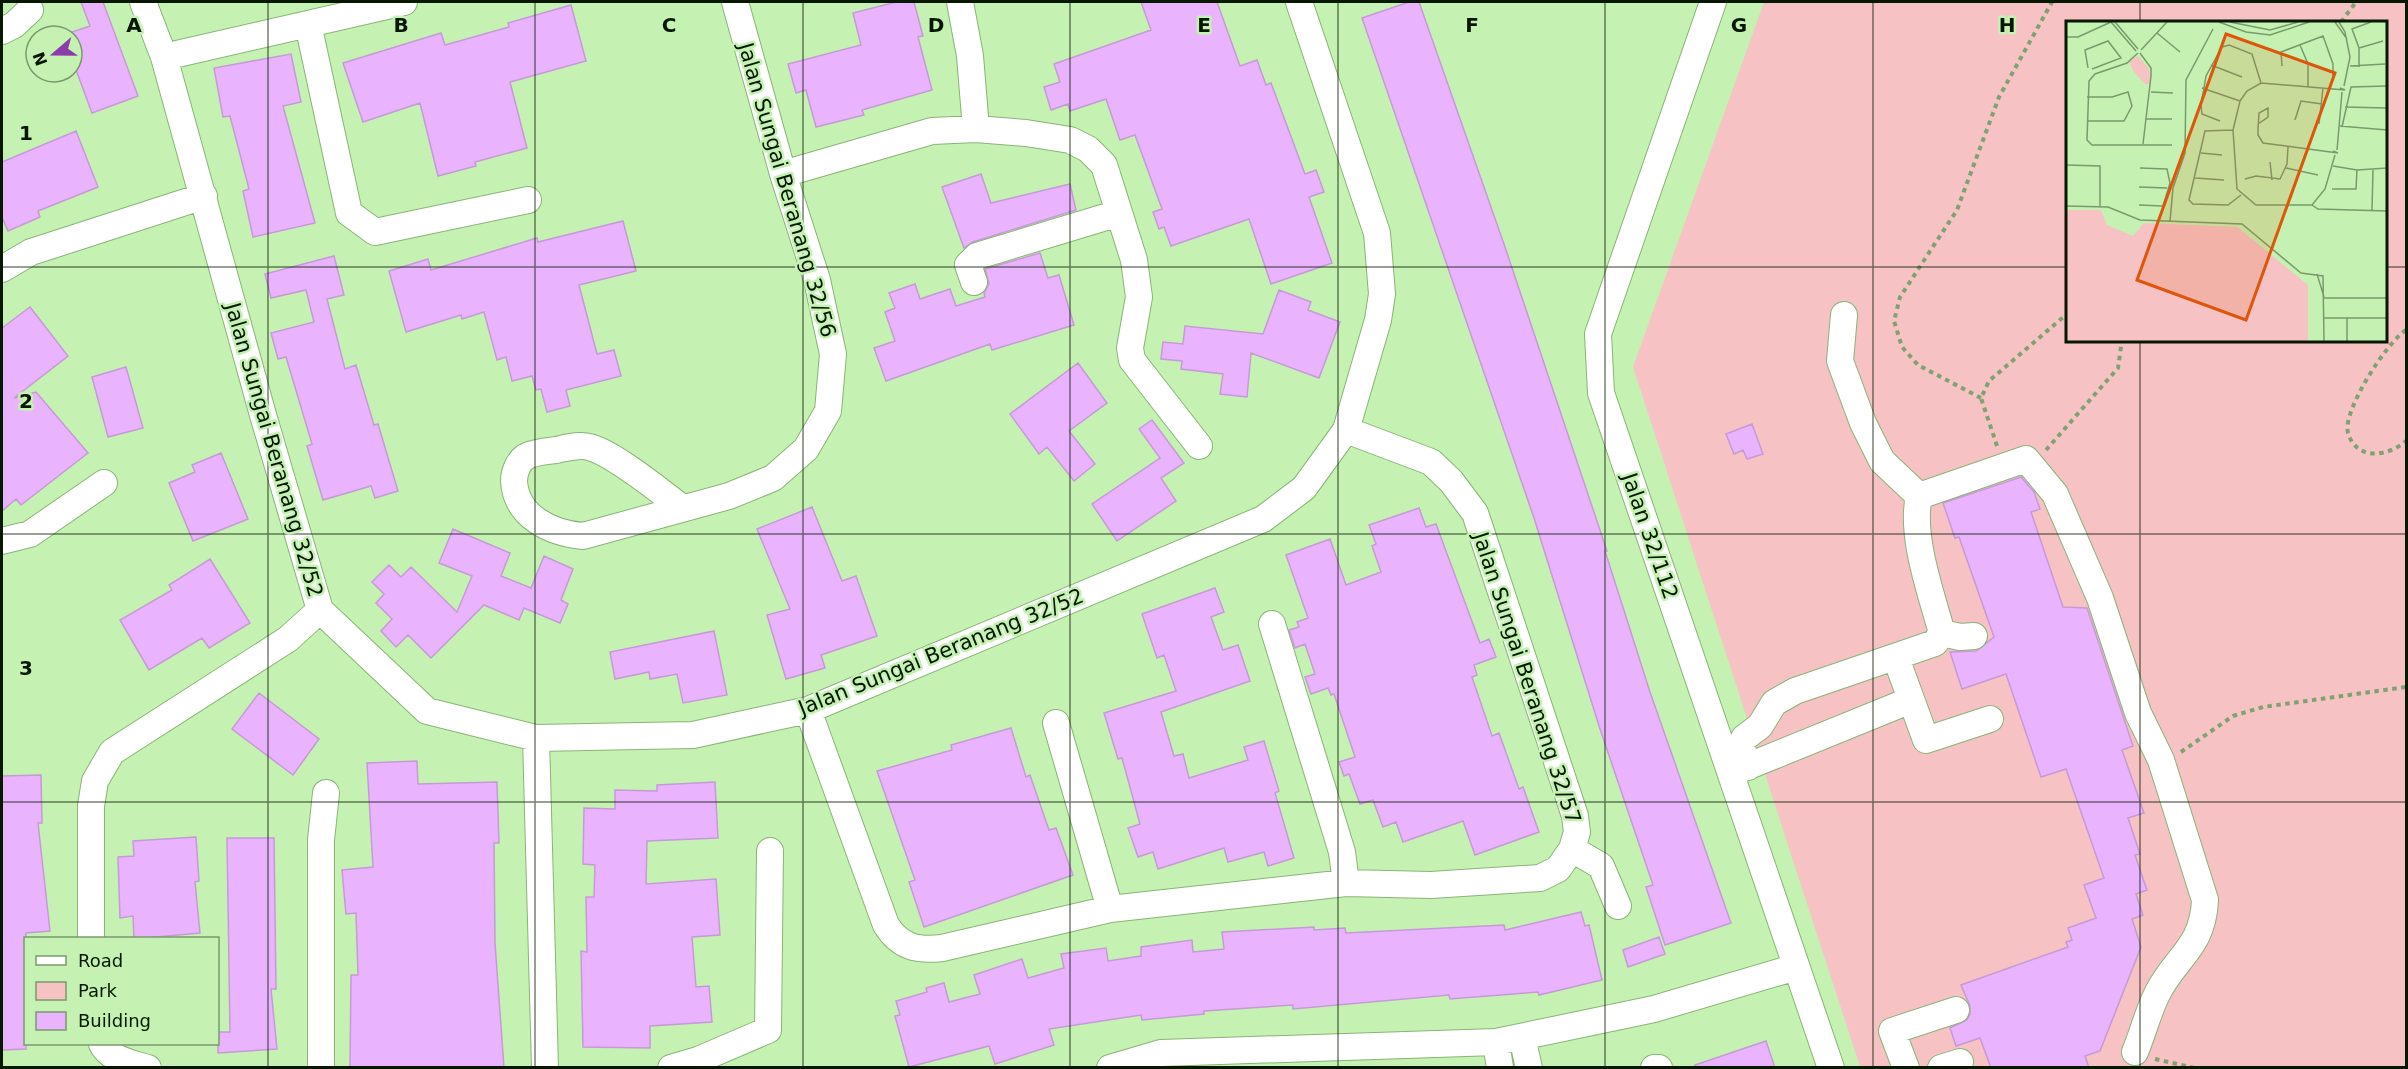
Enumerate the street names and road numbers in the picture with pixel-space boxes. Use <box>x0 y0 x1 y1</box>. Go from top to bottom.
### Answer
street label: Jalan Sungai Beranang 32/56 <box>733 38 841 340</box>
street label: Jalan Sungai Beranang 32/52 <box>220 298 328 600</box>
street label: Jalan 32/112 <box>1617 468 1683 602</box>
street label: Jalan Sungai Beranang 32/57 <box>1468 527 1586 827</box>
street label: Jalan Sungai Beranang 32/52 <box>793 584 1087 721</box>

